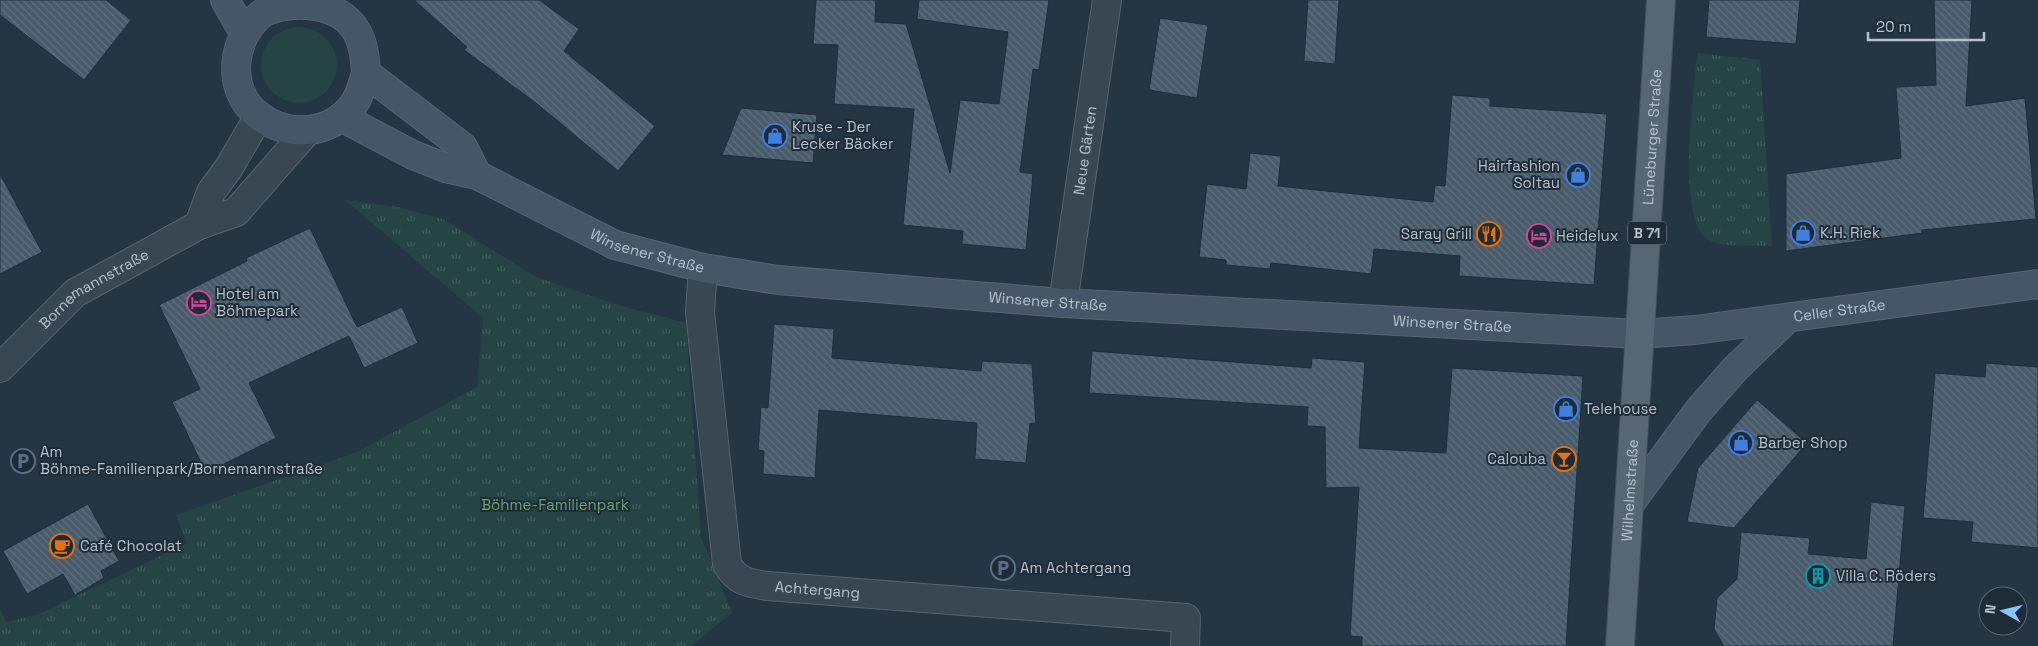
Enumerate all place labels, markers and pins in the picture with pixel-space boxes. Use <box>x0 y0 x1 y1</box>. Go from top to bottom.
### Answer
place label: Kruse - Der Lecker Bäcker <box>792 117 894 153</box>
shop icon: Kruse - Der Lecker Bäcker <box>762 123 788 149</box>
place label: Hairfashion Soltau <box>1478 156 1560 192</box>
shop icon: Hairfashion Soltau <box>1565 162 1591 188</box>
shop icon: K.H. Riek <box>1790 220 1816 246</box>
restaurant icon: Saray Grill <box>1476 221 1502 247</box>
hotel icon: Heidelux <box>1526 223 1552 249</box>
place label: K.H. Riek <box>1820 223 1880 242</box>
place label: Saray Grill <box>1401 224 1472 243</box>
place label: Heidelux <box>1556 226 1619 245</box>
place label: Hotel am Böhmepark <box>216 284 298 320</box>
hotel icon: Hotel am Böhmepark <box>186 290 212 316</box>
shop icon: Telehouse <box>1553 396 1579 422</box>
place label: Telehouse <box>1584 399 1657 418</box>
shop icon: Barber Shop <box>1728 430 1754 456</box>
place label: Barber Shop <box>1758 433 1848 452</box>
place label: Am Böhme-Familienpark/Bornemannstraße <box>40 442 323 478</box>
bar icon: Calouba <box>1551 446 1577 472</box>
parking icon: Am Böhme-Familienpark/Bornemannstraße <box>10 448 36 474</box>
place label: Calouba <box>1487 449 1546 468</box>
cafe icon: Café Chocolat <box>49 533 75 559</box>
place label: Café Chocolat <box>80 536 182 555</box>
parking icon: Am Achtergang <box>990 555 1016 581</box>
place label: Am Achtergang <box>1020 558 1131 577</box>
building icon: Villa C. Röders <box>1805 563 1831 589</box>
place label: Villa C. Röders <box>1836 566 1936 585</box>

